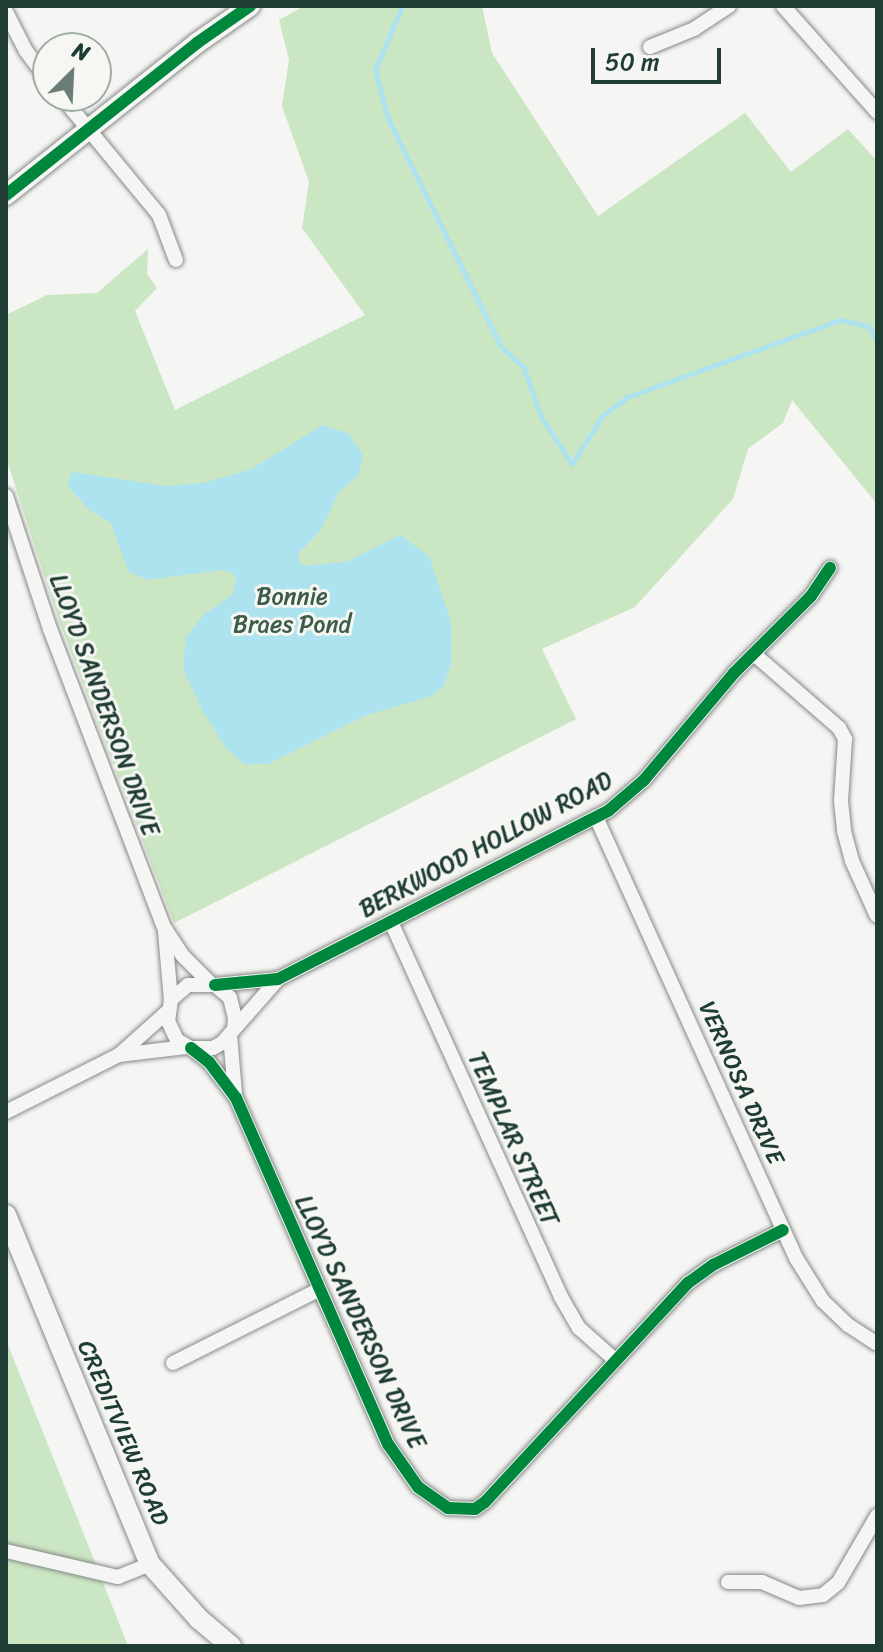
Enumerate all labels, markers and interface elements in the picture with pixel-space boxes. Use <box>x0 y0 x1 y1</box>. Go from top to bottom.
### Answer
text: N <box>66 31 96 72</box>
north arrow <box>32 32 112 112</box>
scale bar <box>595 32 725 82</box>
text: 50 m <box>605 41 660 83</box>
street label: LLOYD SANDERSON DRIVE <box>42 568 166 842</box>
park label: Bonnie Braes Pond <box>233 583 351 639</box>
street label: BERKWOOD HOLLOW ROAD <box>355 766 617 924</box>
street label: VERNOSA DRIVE <box>692 997 790 1169</box>
street label: TEMPLAR STREET <box>461 1046 565 1232</box>
street label: LLOYD SANDERSON DRIVE <box>288 1188 432 1456</box>
street label: CREDITVIEW ROAD <box>71 1336 175 1530</box>

